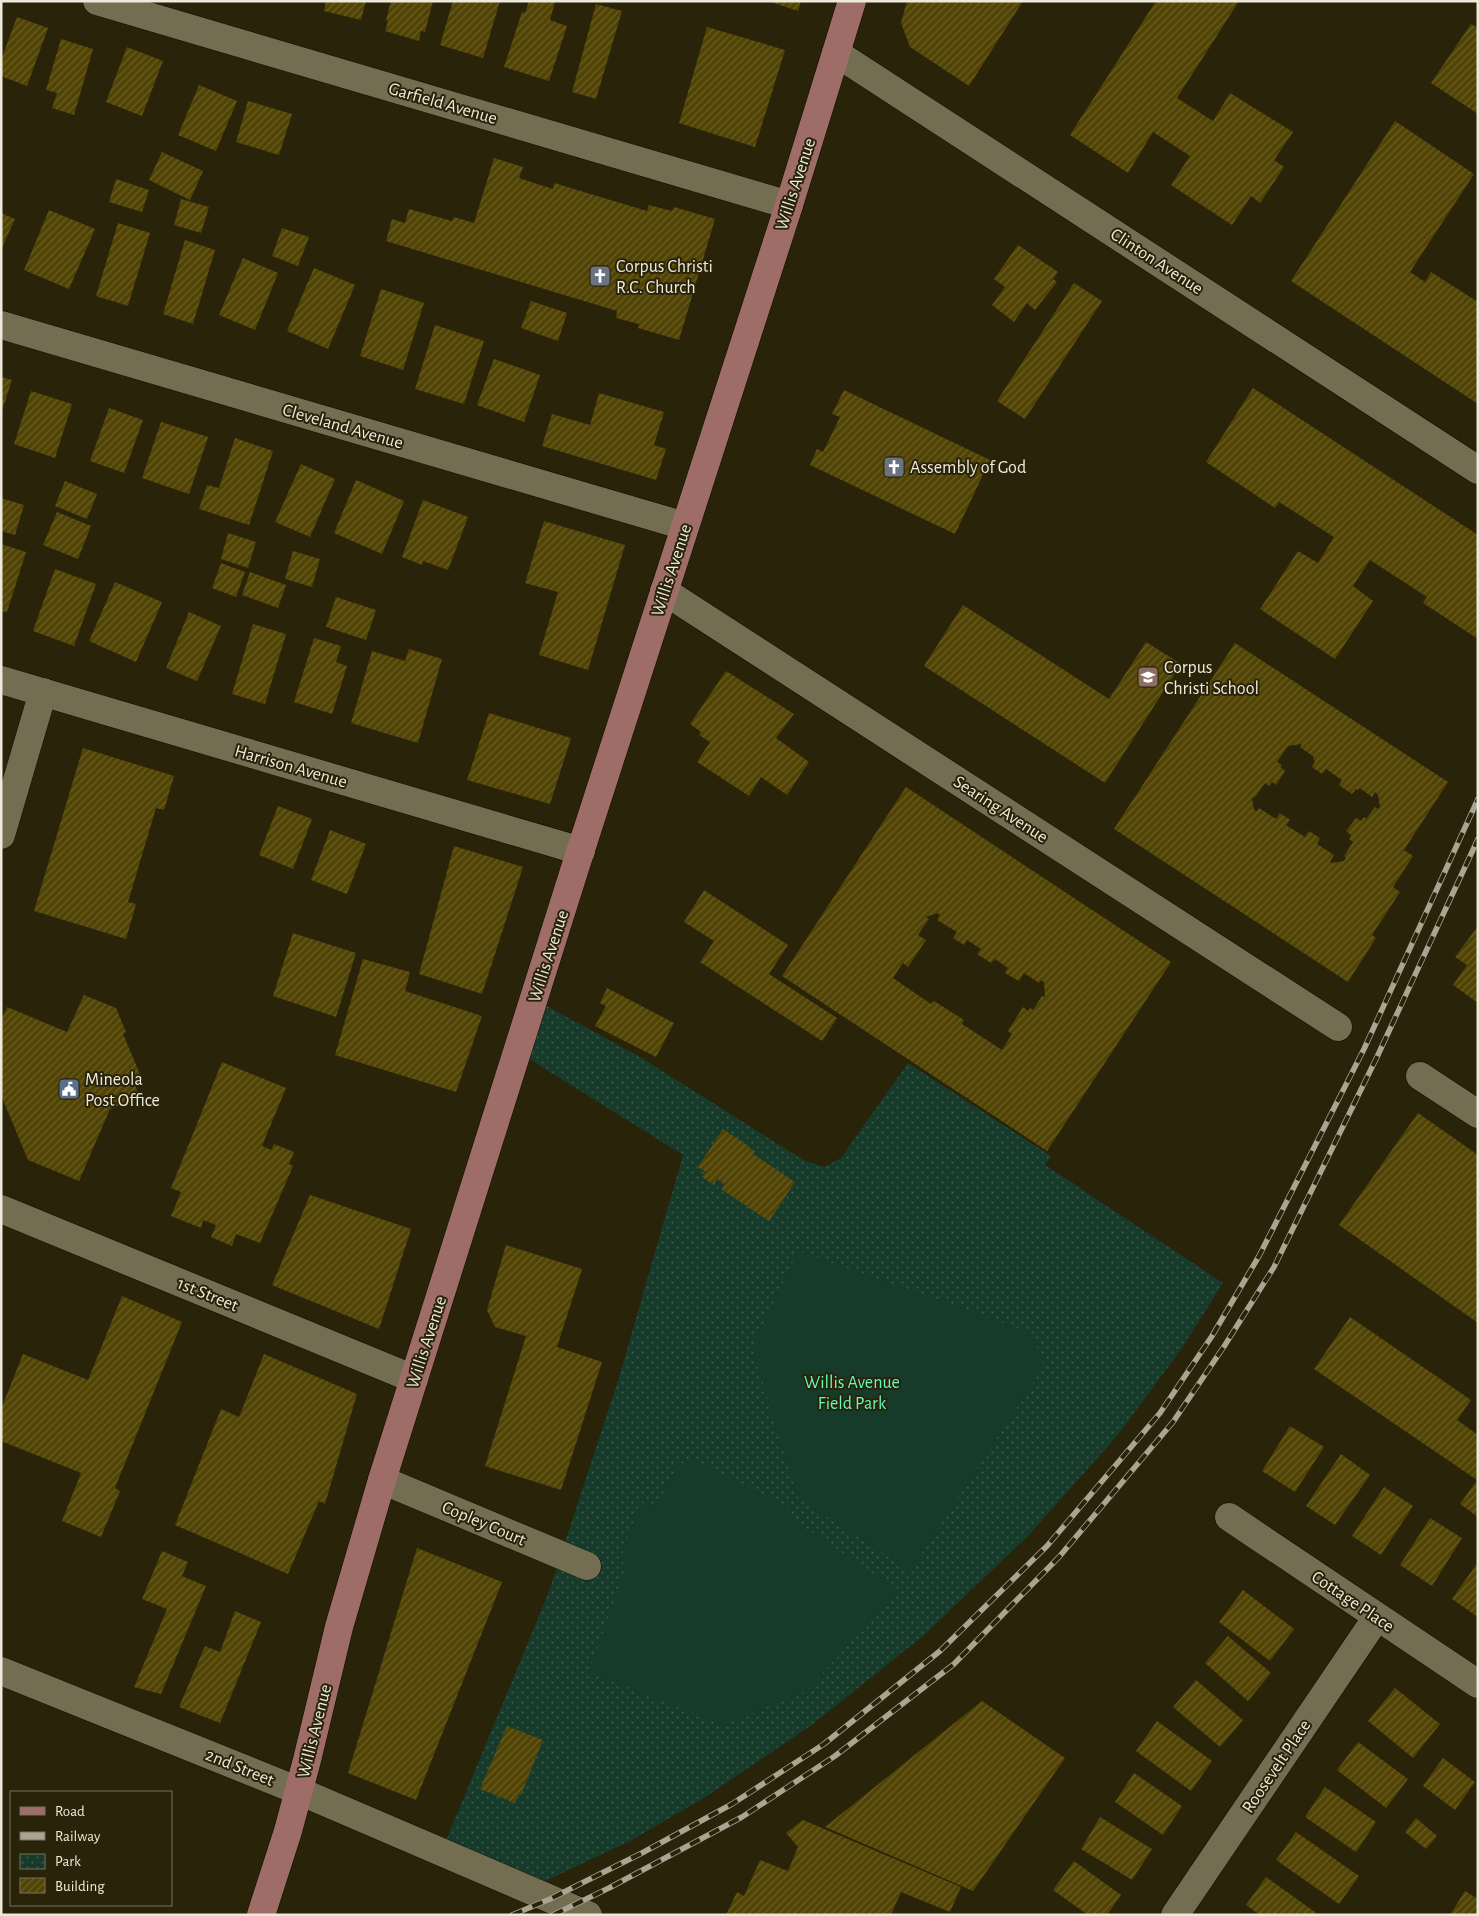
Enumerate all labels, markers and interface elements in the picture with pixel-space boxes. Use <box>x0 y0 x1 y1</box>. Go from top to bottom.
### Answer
street label: Garfield Avenue <box>386 80 499 128</box>
street label: Willis Avenue <box>773 136 819 233</box>
street label: Clinton Avenue <box>1107 225 1206 298</box>
place label: Corpus Christi R.C. Church <box>616 258 713 297</box>
church icon: Corpus Christi R.C. Church <box>588 264 612 288</box>
street label: Cleveland Avenue <box>280 401 405 453</box>
church icon: Assembly of God <box>882 455 906 479</box>
place label: Assembly of God <box>910 459 1026 477</box>
street label: Willis Avenue <box>649 522 695 619</box>
place label: Corpus Christi School <box>1164 659 1259 698</box>
school or university icon: Corpus Christi School <box>1136 665 1160 689</box>
street label: Harrison Avenue <box>232 742 349 792</box>
street label: Searing Avenue <box>950 773 1051 847</box>
street label: Willis Avenue <box>526 908 572 1005</box>
place label: Mineola Post Office <box>85 1071 160 1110</box>
public building icon: Mineola Post Office <box>57 1077 81 1101</box>
street label: 1st Street <box>175 1275 241 1315</box>
street label: Willis Avenue <box>404 1294 450 1391</box>
park label: Willis Avenue Field Park <box>804 1374 900 1413</box>
street label: Copley Court <box>439 1498 528 1550</box>
street label: Cottage Place <box>1308 1568 1397 1636</box>
street label: Willis Avenue <box>295 1683 335 1780</box>
street label: Roosevelt Place <box>1239 1717 1315 1816</box>
street label: 2nd Street <box>203 1746 277 1790</box>
legend <box>10 1791 172 1906</box>
text: Road <box>55 1804 85 1819</box>
text: Railway <box>55 1829 101 1844</box>
text: Park <box>55 1854 81 1869</box>
text: Building <box>55 1879 105 1894</box>

